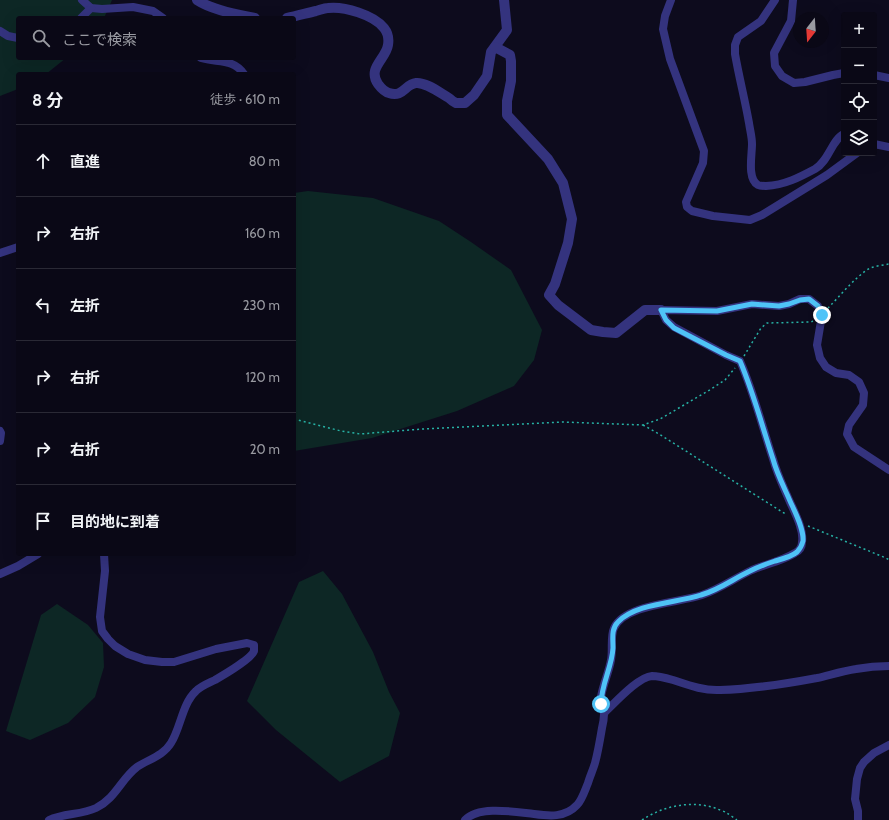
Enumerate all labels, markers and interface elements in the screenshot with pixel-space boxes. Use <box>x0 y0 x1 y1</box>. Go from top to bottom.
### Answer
north arrow <box>793 12 829 48</box>
map controls <box>841 12 877 156</box>
button: + <box>841 12 877 48</box>
search box <box>16 16 296 60</box>
icon: search <box>30 27 52 49</box>
text: ここで検索 <box>62 31 137 49</box>
button: − <box>841 48 877 84</box>
button: locate <box>841 84 877 120</box>
text: 8 分 <box>32 90 63 110</box>
text: 徒歩 · 610 m <box>210 91 280 107</box>
button: layers <box>841 120 877 156</box>
icon: ahead <box>32 150 54 172</box>
text: 直進 <box>70 153 100 171</box>
text: 80 m <box>249 153 280 169</box>
icon: right <box>32 222 54 244</box>
text: 右折 <box>70 225 100 243</box>
text: 160 m <box>245 225 280 241</box>
icon: left <box>32 294 54 316</box>
text: 左折 <box>70 297 100 315</box>
text: 230 m <box>243 297 280 313</box>
route end <box>813 306 831 324</box>
icon: right <box>32 366 54 388</box>
text: 右折 <box>70 369 100 387</box>
text: 120 m <box>246 369 280 385</box>
icon: right <box>32 438 54 460</box>
text: 右折 <box>70 441 100 459</box>
text: 20 m <box>250 441 280 457</box>
icon: arrive <box>32 510 54 532</box>
text: 目的地に到着 <box>70 513 160 531</box>
route start <box>592 695 610 713</box>

